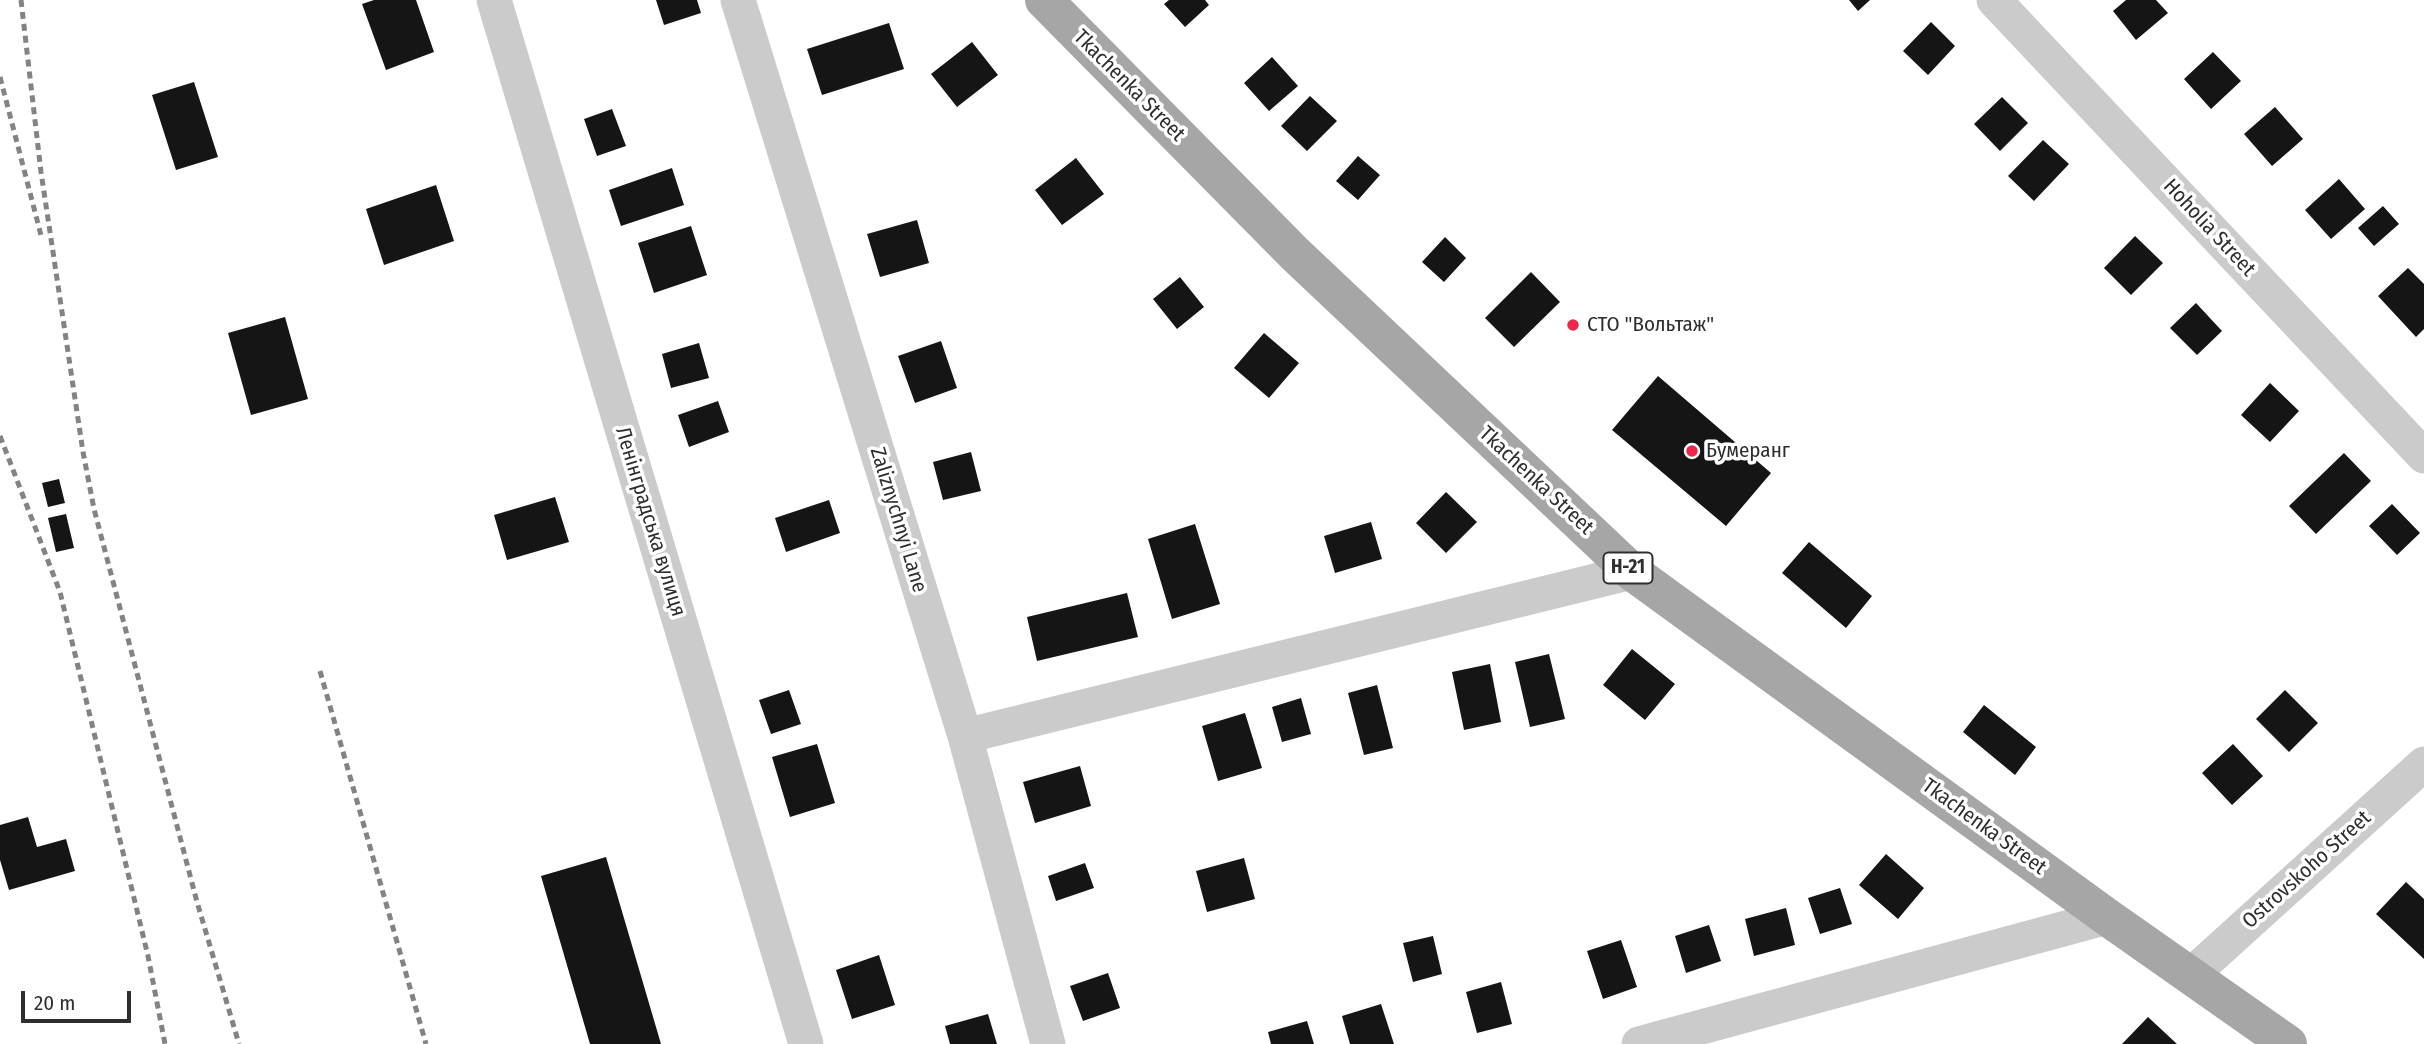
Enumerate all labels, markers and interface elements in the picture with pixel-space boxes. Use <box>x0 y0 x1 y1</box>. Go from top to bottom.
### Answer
street label: Tkachenka Street <box>1068 25 1190 147</box>
street label: Hoholia Street <box>2158 174 2260 282</box>
place label: СТО "Вольтаж" <box>1587 312 1714 338</box>
marker: СТО "Вольтаж" <box>1565 317 1581 333</box>
street label: Tkachenka Street <box>1474 422 1598 540</box>
street label: Ленінградська вулиця <box>609 424 691 620</box>
place label: Бумеранг <box>1706 438 1790 464</box>
marker: Бумеранг <box>1684 443 1700 459</box>
street label: Zaliznychnyi Lane <box>864 444 932 596</box>
road number: Н-21 <box>1604 552 1652 583</box>
street label: Tkachenka Street <box>1917 774 2051 880</box>
street label: Ostrovskoho Street <box>2238 806 2376 934</box>
scale bar <box>24 978 135 1022</box>
text: 20 m <box>34 990 75 1016</box>

